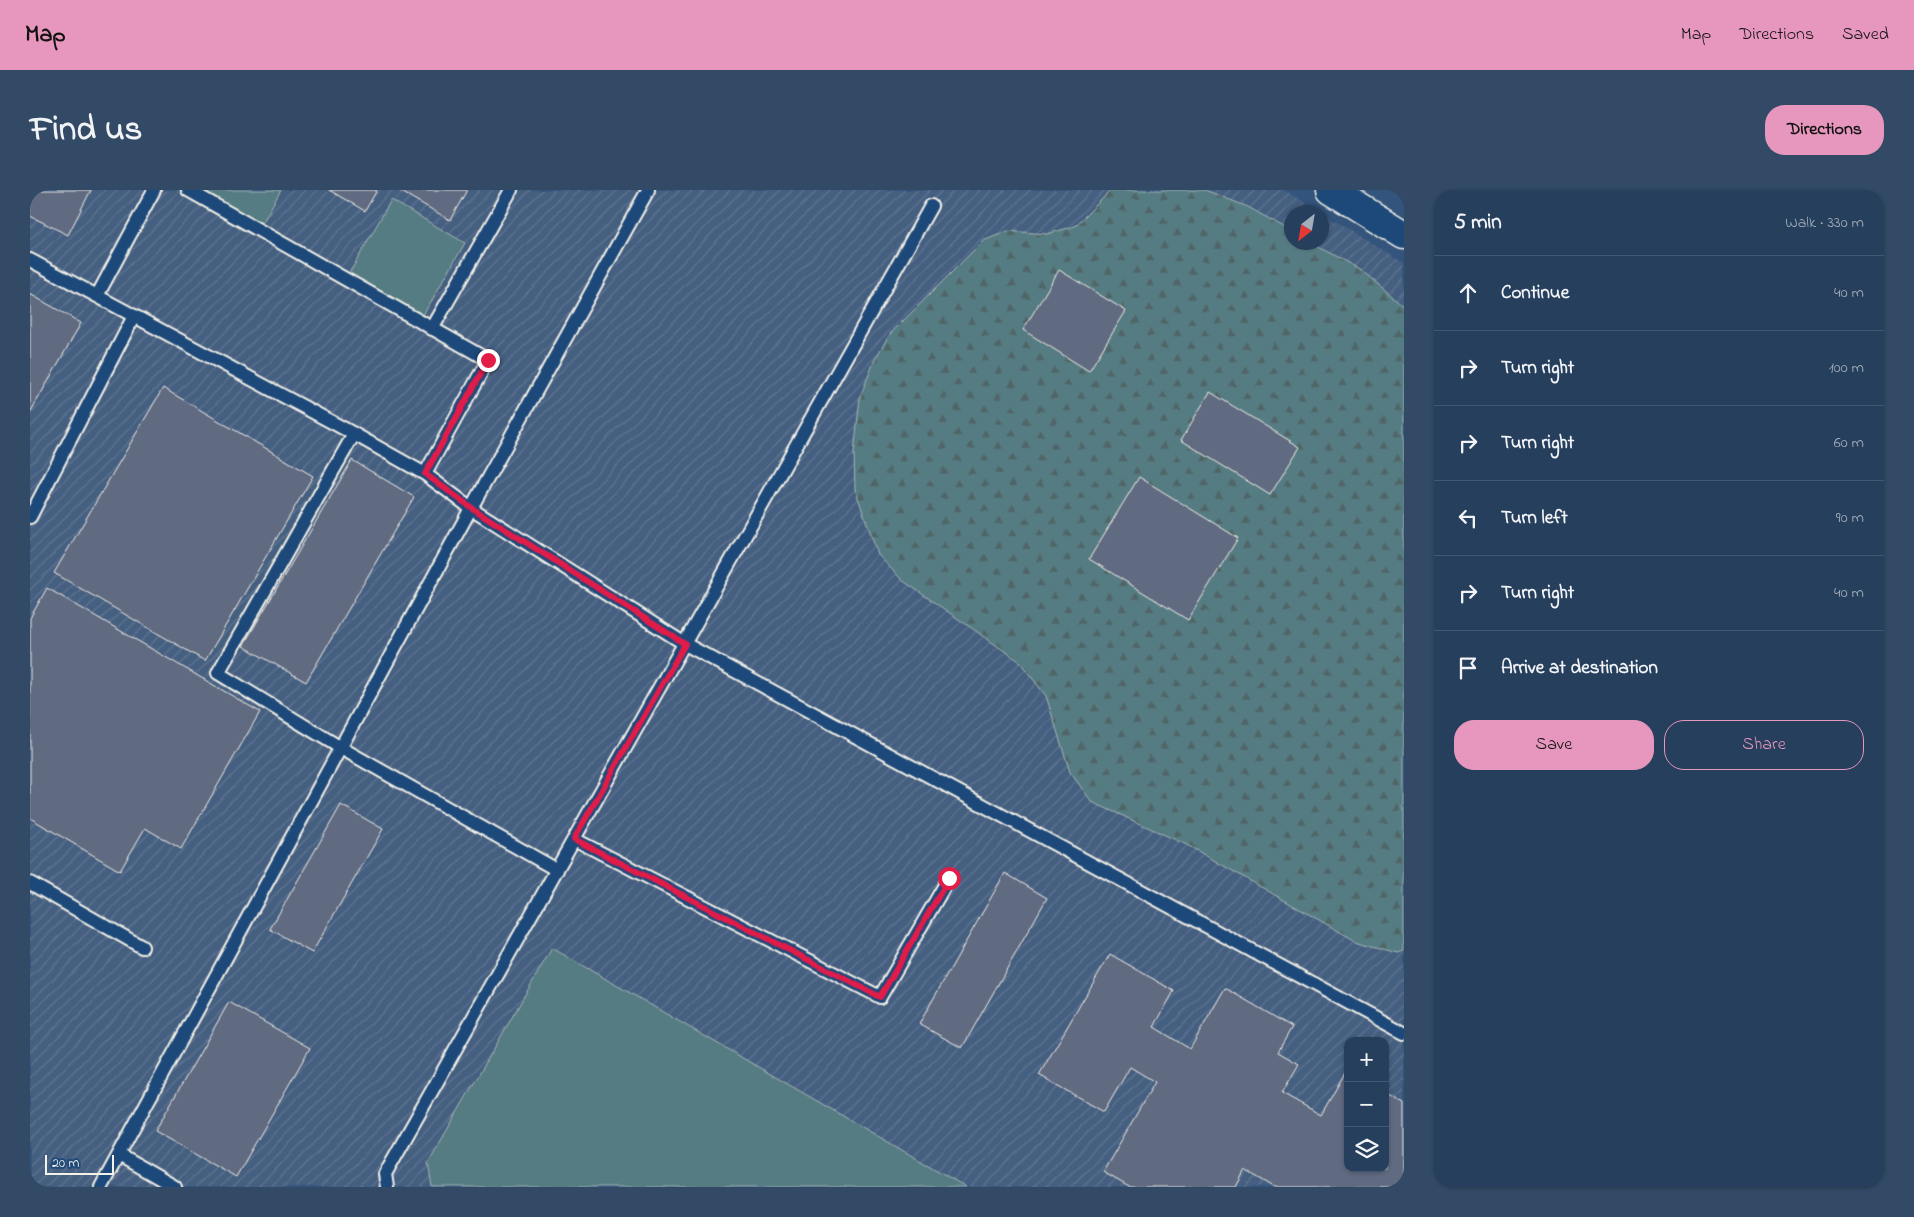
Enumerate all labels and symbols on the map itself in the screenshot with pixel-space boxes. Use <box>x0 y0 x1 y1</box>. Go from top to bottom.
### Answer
north arrow <box>1284 205 1329 250</box>
route end <box>477 349 500 372</box>
route start <box>938 867 961 890</box>
scale bar <box>45 1152 114 1175</box>

